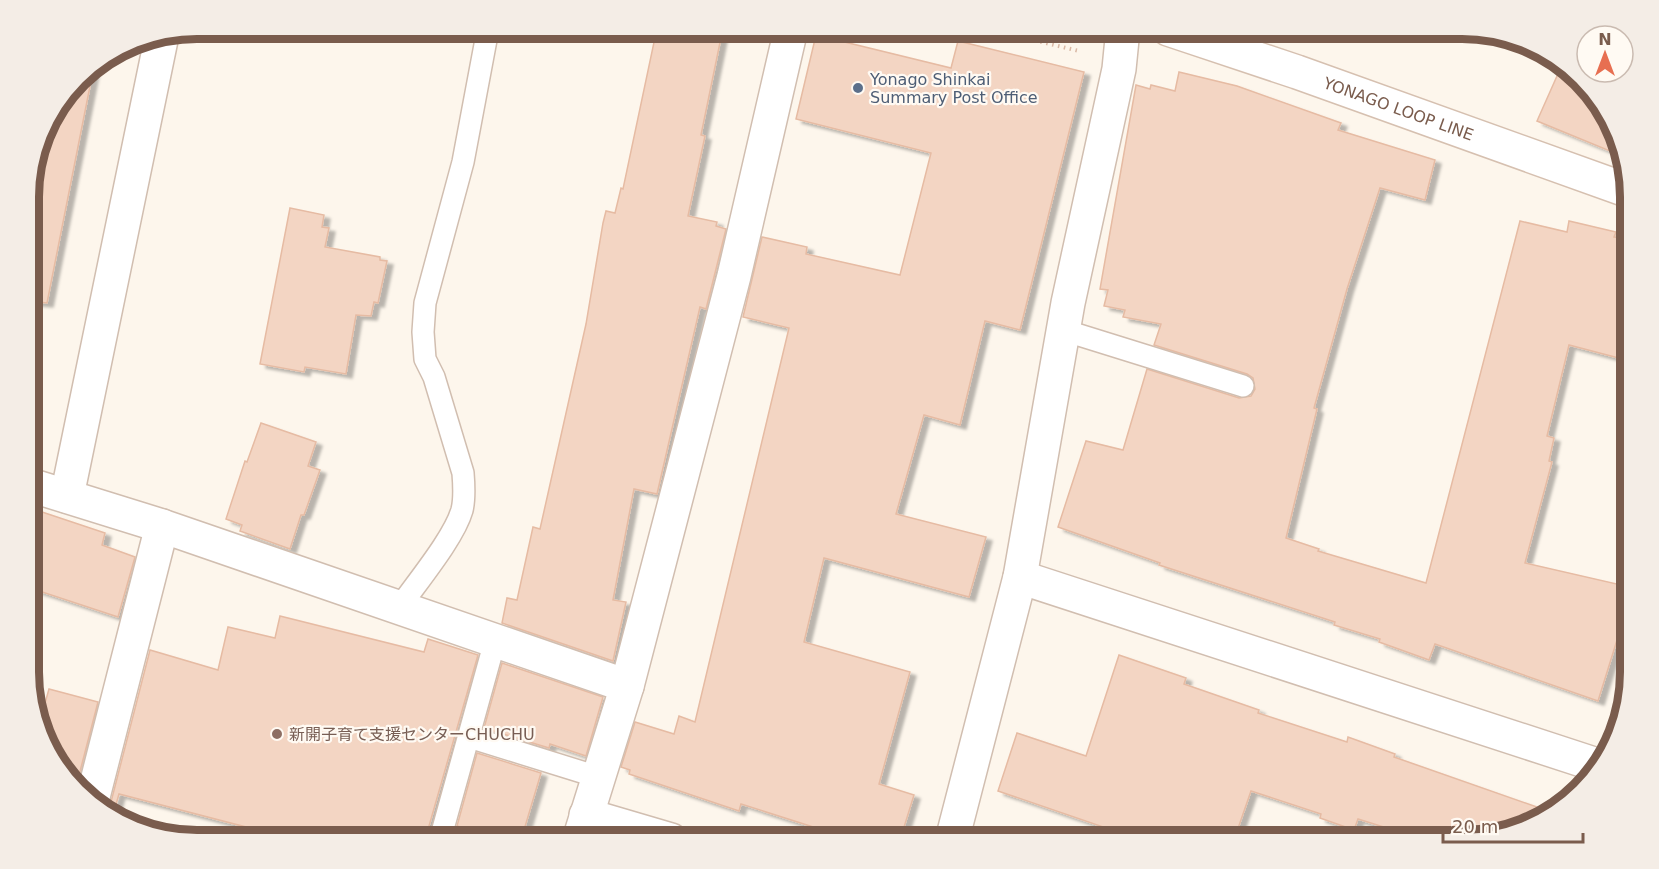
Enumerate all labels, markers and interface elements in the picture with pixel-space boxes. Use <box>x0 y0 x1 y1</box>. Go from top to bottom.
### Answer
north arrow <box>1575 24 1635 84</box>
text: N <box>1598 30 1612 49</box>
place label: Yonago Shinkai Summary Post Office <box>869 70 1038 107</box>
street label: YONAGO LOOP LINE <box>1320 72 1476 144</box>
marker: Yonago Shinkai Summary Post Office <box>851 81 865 95</box>
place label: 新開子育て支援センターCHUCHU <box>289 725 535 744</box>
marker: 新開子育て支援センターCHUCHU <box>270 727 284 741</box>
scale bar <box>1443 806 1582 844</box>
text: 20 m <box>1452 816 1498 837</box>

